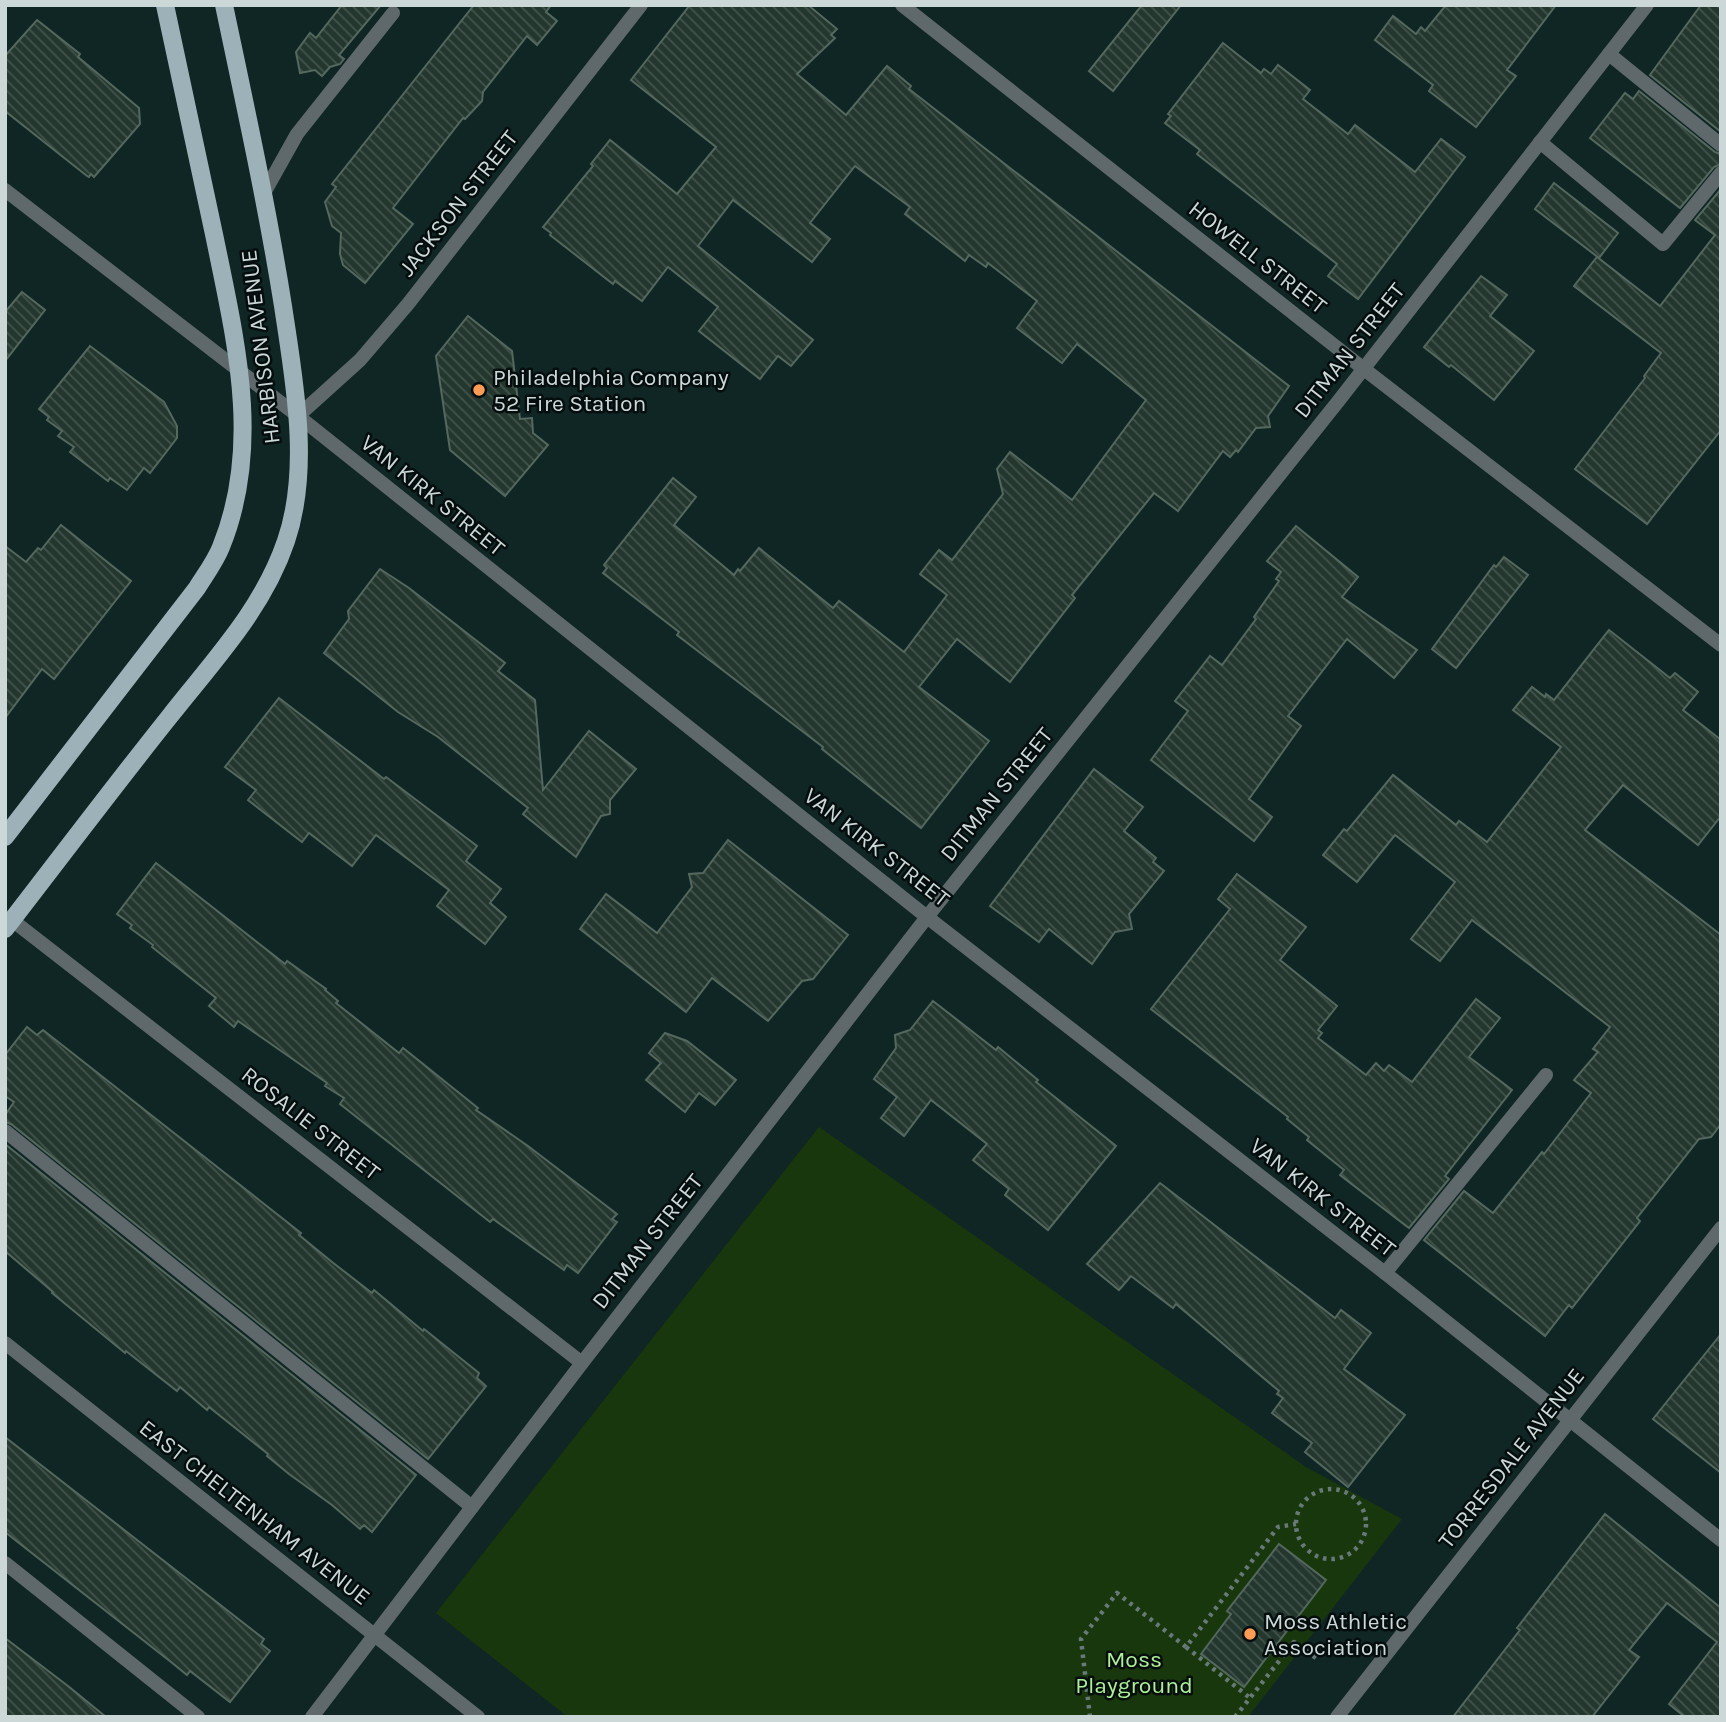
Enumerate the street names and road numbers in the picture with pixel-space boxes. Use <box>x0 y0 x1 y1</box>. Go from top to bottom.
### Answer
street label: JACKSON STREET <box>393 125 524 282</box>
street label: HOWELL STREET <box>1183 195 1332 320</box>
street label: HARBISON AVENUE <box>235 248 286 446</box>
street label: DITMAN STREET <box>1288 277 1411 423</box>
street label: VAN KIRK STREET <box>355 429 510 562</box>
street label: DITMAN STREET <box>934 722 1059 866</box>
street label: VAN KIRK STREET <box>798 782 955 913</box>
street label: ROSALIE STREET <box>236 1061 386 1186</box>
street label: VAN KIRK STREET <box>1244 1132 1401 1263</box>
street label: DITMAN STREET <box>586 1168 709 1314</box>
street label: TORRESDALE AVENUE <box>1433 1363 1590 1554</box>
street label: EAST CHELTENHAM AVENUE <box>134 1414 375 1611</box>

